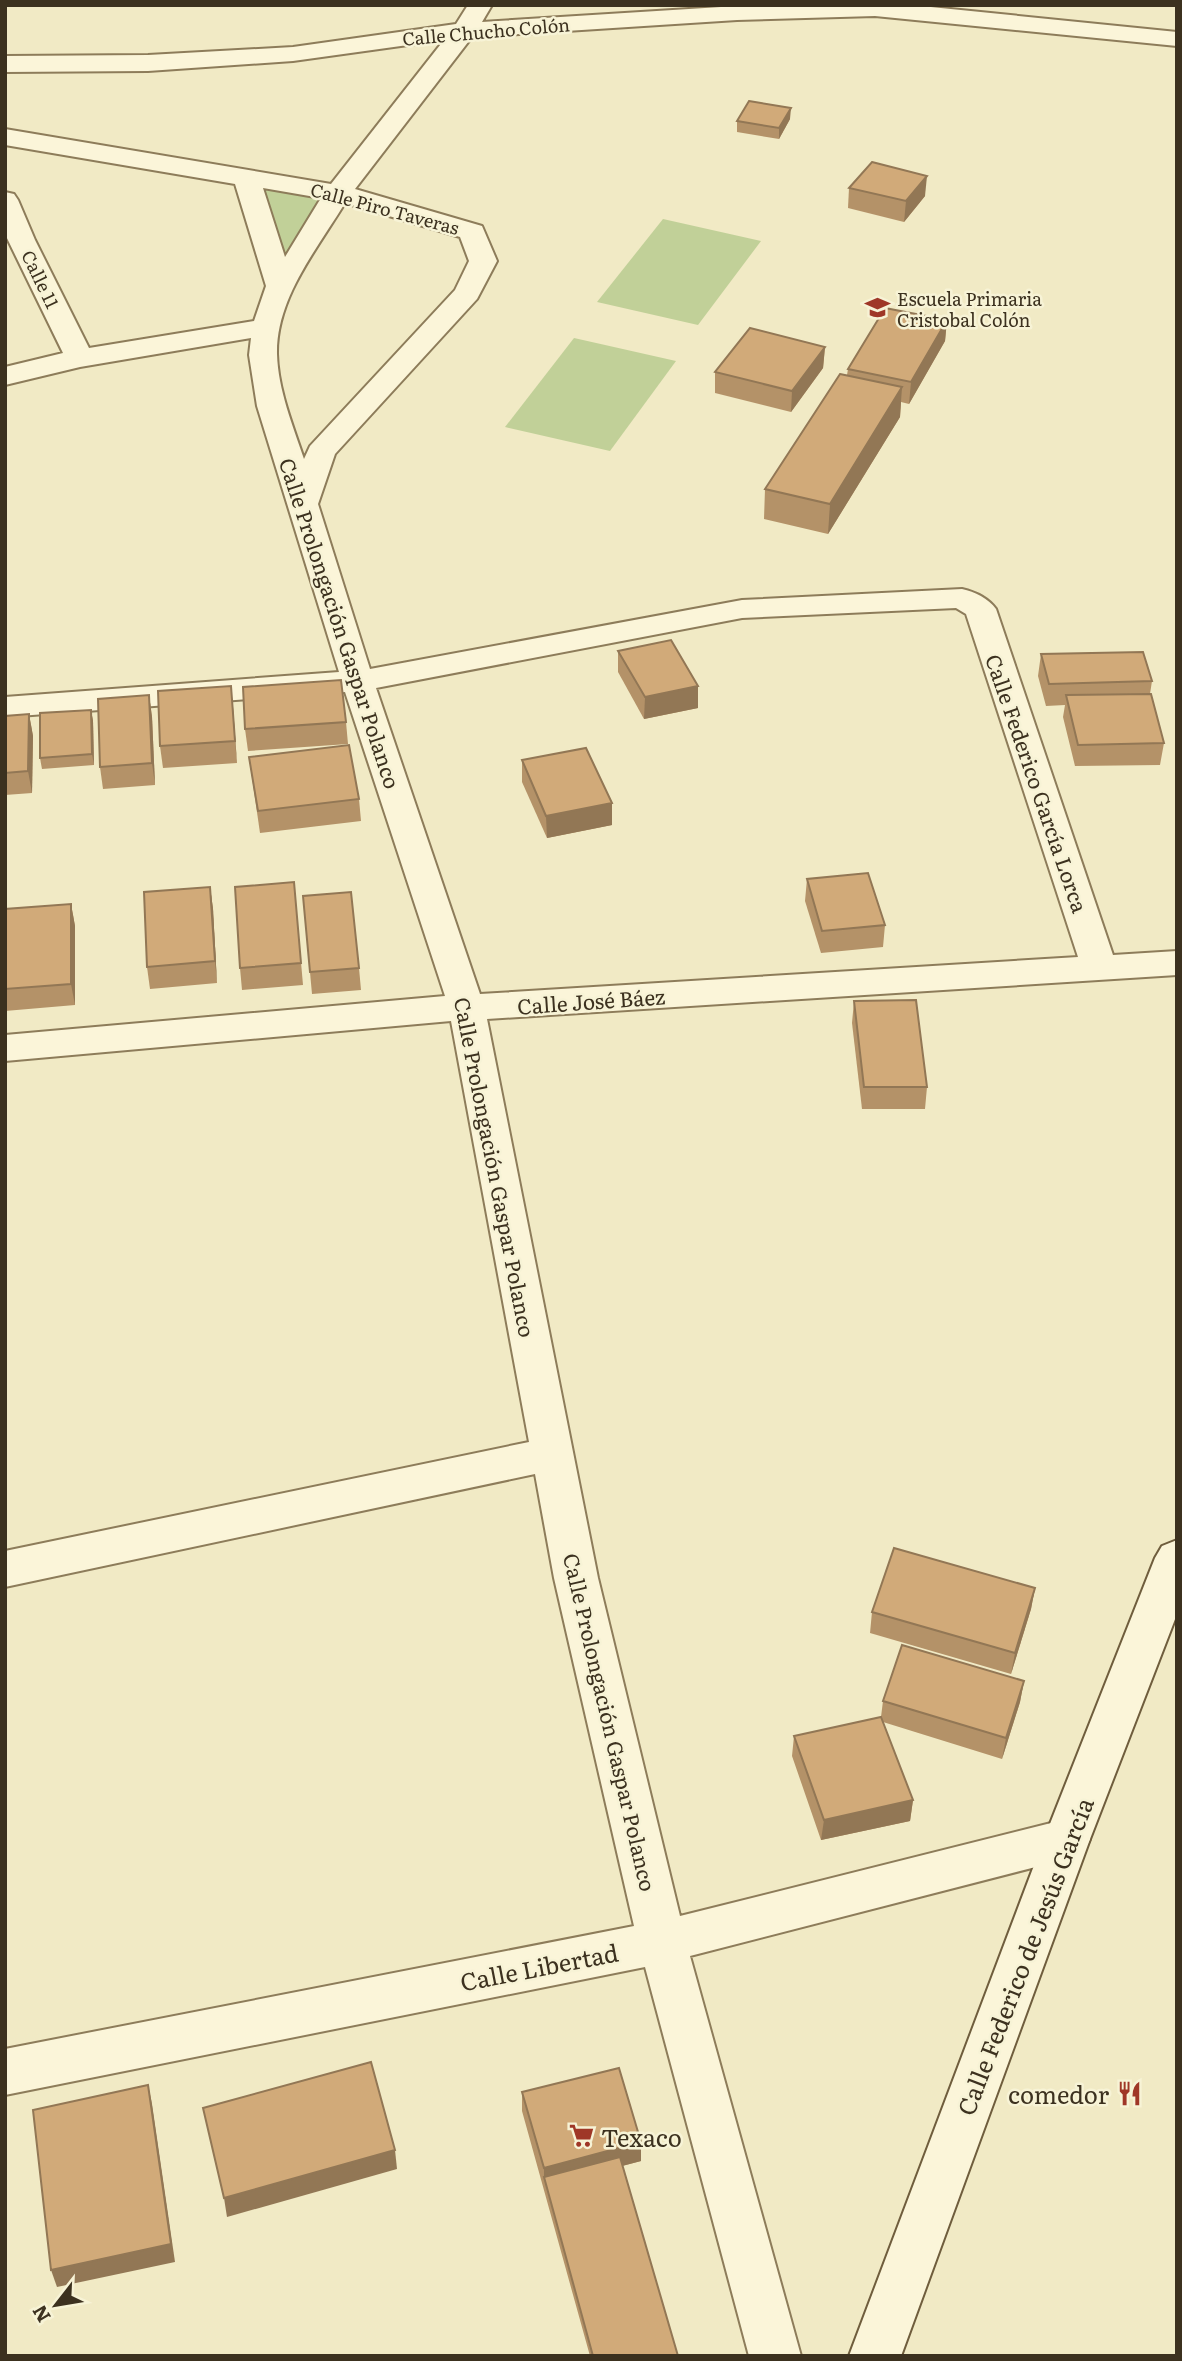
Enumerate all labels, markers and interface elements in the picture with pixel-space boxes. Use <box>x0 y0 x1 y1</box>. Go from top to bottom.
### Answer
street label: Calle Chucho Colón <box>401 10 571 52</box>
street label: Calle Piro Taveras <box>308 175 462 241</box>
street label: Calle 11 <box>15 245 67 313</box>
place label: Escuela Primaria Cristobal Colón <box>897 285 1042 333</box>
school or university icon: Escuela Primaria Cristobal Colón <box>863 294 891 322</box>
street label: Calle Prolongación Gaspar Polanco <box>273 454 409 792</box>
street label: Calle Federico García Lorca <box>979 650 1097 917</box>
street label: Calle José Báez <box>516 979 666 1021</box>
street label: Calle Prolongación Gaspar Polanco <box>448 994 544 1340</box>
street label: Calle Prolongación Gaspar Polanco <box>557 1550 665 1894</box>
street label: Calle Federico de Jesús García <box>947 1792 1101 2120</box>
street label: Calle Libertad <box>457 1933 621 1998</box>
place label: comedor <box>1008 2076 1110 2111</box>
restaurant icon: comedor <box>1115 2079 1143 2107</box>
place label: Texaco <box>601 2119 682 2154</box>
supermarket icon: Texaco <box>567 2122 595 2150</box>
north arrow <box>21 2270 91 2340</box>
text: N <box>24 2300 57 2328</box>

